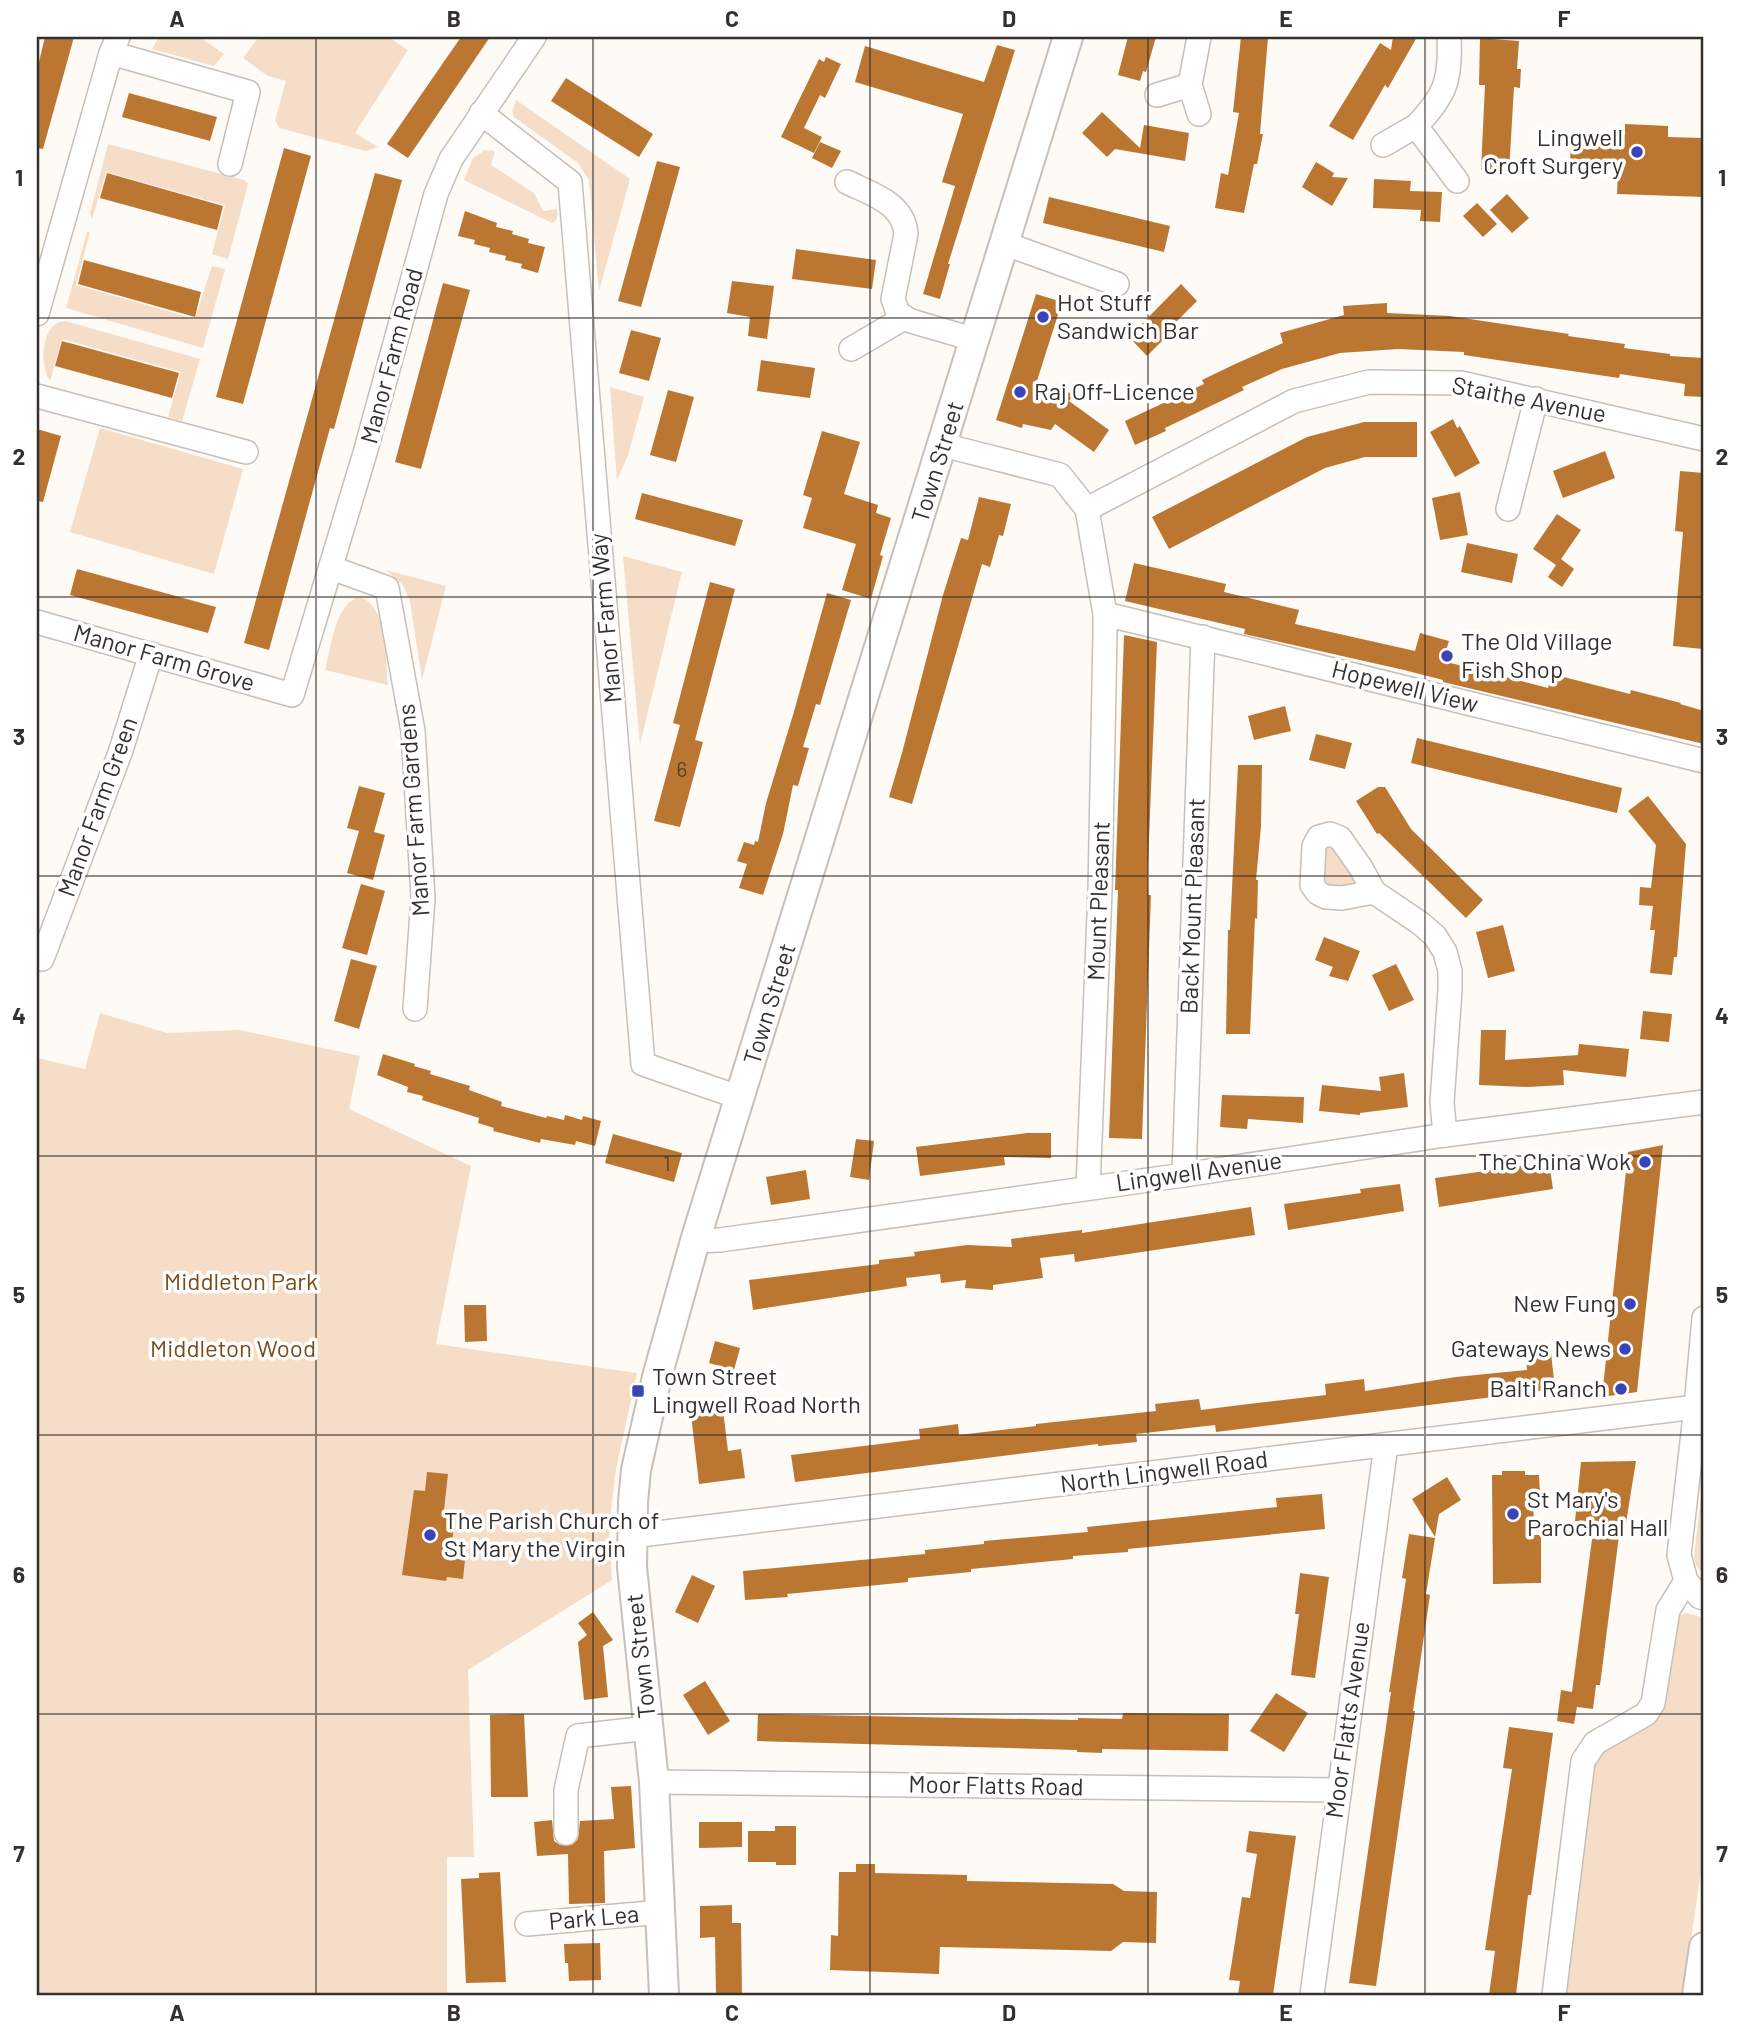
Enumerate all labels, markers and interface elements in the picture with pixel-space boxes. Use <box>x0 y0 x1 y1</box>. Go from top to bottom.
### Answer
text: A <box>169 4 185 32</box>
text: B <box>447 4 461 32</box>
text: C <box>725 4 739 32</box>
text: D <box>1002 4 1016 32</box>
text: E <box>1279 4 1293 32</box>
text: F <box>1558 4 1571 32</box>
place label: Lingwell Croft Surgery <box>1483 122 1623 179</box>
marker: Lingwell Croft Surgery <box>1629 144 1645 160</box>
text: 1 <box>15 163 23 191</box>
text: 1 <box>1718 163 1726 191</box>
street label: Manor Farm Road <box>353 265 428 446</box>
place label: Hot Stuff Sandwich Bar <box>1057 287 1199 344</box>
marker: Hot Stuff Sandwich Bar <box>1035 309 1051 325</box>
street label: Staithe Avenue <box>1450 369 1609 428</box>
place label: Raj Off-Licence <box>1034 376 1195 405</box>
marker: Raj Off-Licence <box>1012 384 1028 400</box>
street label: Town Street <box>904 397 969 526</box>
text: 2 <box>13 442 25 470</box>
text: 2 <box>1716 442 1728 470</box>
street label: Manor Farm Way <box>583 532 626 704</box>
street label: Manor Farm Grove <box>71 617 258 696</box>
place label: The Old Village Fish Shop <box>1461 626 1613 683</box>
marker: The Old Village Fish Shop <box>1439 648 1455 664</box>
street label: Hopewell View <box>1329 653 1482 718</box>
street label: Manor Farm Gardens <box>391 703 434 917</box>
street label: Manor Farm Green <box>51 713 143 900</box>
text: 3 <box>13 722 25 750</box>
text: 3 <box>1716 722 1728 750</box>
house number: 6 <box>677 756 687 781</box>
street label: Back Mount Pleasant <box>1173 797 1210 1014</box>
street label: Mount Pleasant <box>1080 821 1115 981</box>
street label: Town Street <box>736 939 801 1068</box>
text: 4 <box>12 1001 26 1029</box>
text: 4 <box>1715 1001 1729 1029</box>
street label: Lingwell Avenue <box>1114 1145 1284 1197</box>
place label: The China Wok <box>1478 1146 1631 1175</box>
house number: 1 <box>663 1150 671 1175</box>
marker: The China Wok <box>1637 1154 1653 1170</box>
park label: Middleton Park <box>164 1266 318 1295</box>
text: 5 <box>13 1280 25 1308</box>
text: 5 <box>1716 1280 1728 1308</box>
place label: New Fung <box>1513 1288 1616 1317</box>
marker: New Fung <box>1622 1296 1638 1312</box>
park label: Middleton Wood <box>150 1333 316 1362</box>
place label: Gateways News <box>1451 1333 1611 1362</box>
marker: Gateways News <box>1617 1341 1633 1357</box>
place label: Town Street Lingwell Road North <box>652 1361 861 1418</box>
place label: Balti Ranch <box>1490 1373 1607 1402</box>
marker: Balti Ranch <box>1613 1381 1629 1397</box>
marker: Town Street Lingwell Road North <box>630 1383 646 1399</box>
street label: North Lingwell Road <box>1058 1443 1269 1498</box>
place label: St Mary's Parochial Hall <box>1527 1484 1668 1541</box>
place label: The Parish Church of St Mary the Virgin <box>444 1505 659 1562</box>
marker: St Mary's Parochial Hall <box>1505 1506 1521 1522</box>
marker: The Parish Church of St Mary the Virgin <box>422 1527 438 1543</box>
text: 6 <box>13 1560 25 1588</box>
text: 6 <box>1716 1560 1728 1588</box>
street label: Town Street <box>619 1592 660 1720</box>
street label: Moor Flatts Avenue <box>1318 1620 1375 1820</box>
street label: Moor Flatts Road <box>908 1768 1084 1801</box>
text: 7 <box>13 1839 25 1867</box>
text: 7 <box>1716 1839 1728 1867</box>
street label: Park Lea <box>548 1898 640 1935</box>
text: A <box>169 1998 185 2026</box>
text: B <box>447 1998 461 2026</box>
text: C <box>725 1998 739 2026</box>
text: D <box>1002 1998 1016 2026</box>
text: E <box>1279 1998 1293 2026</box>
text: F <box>1558 1998 1571 2026</box>

